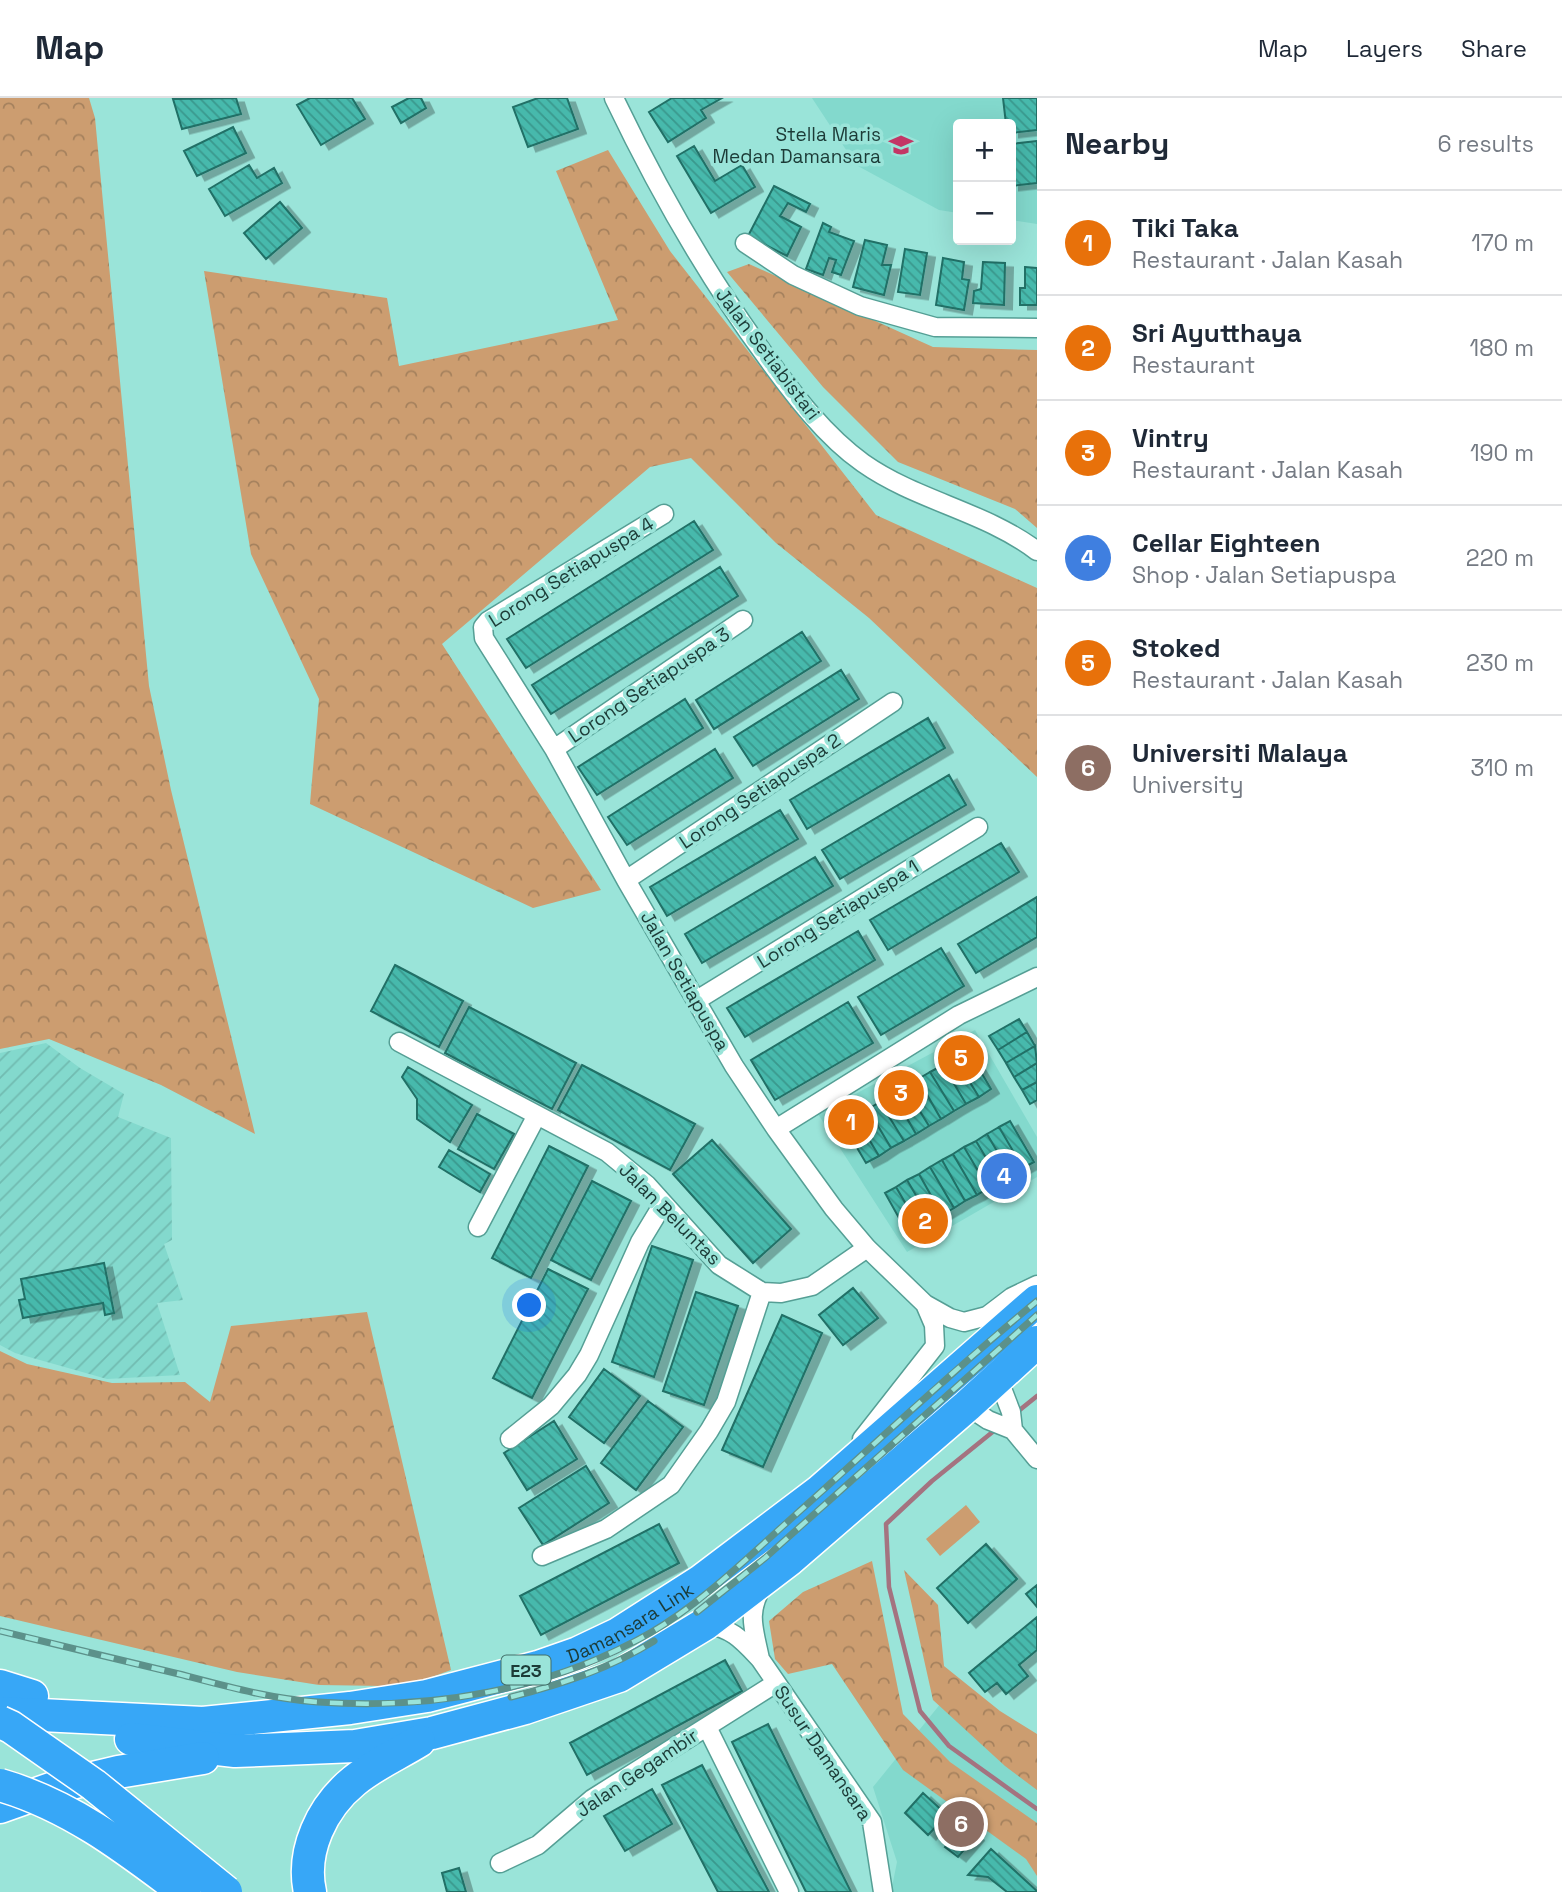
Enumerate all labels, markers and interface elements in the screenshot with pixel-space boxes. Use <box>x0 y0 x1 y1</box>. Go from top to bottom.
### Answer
text: Map <box>35 27 104 69</box>
text: Map <box>1258 33 1308 64</box>
text: Layers <box>1346 33 1423 64</box>
text: Share <box>1461 33 1527 64</box>
map controls <box>953 119 1016 245</box>
button: + <box>953 119 1016 182</box>
place label: Stella Maris Medan Damansara <box>713 122 881 169</box>
text: Nearby <box>1065 124 1169 163</box>
text: 6 results <box>1438 129 1534 159</box>
school or university icon: Stella Maris Medan Damansara <box>887 131 915 159</box>
button: − <box>953 182 1016 245</box>
text: Tiki Taka <box>1132 211 1239 245</box>
text: 1 <box>1083 228 1093 258</box>
text: 170 m <box>1471 228 1534 258</box>
text: Restaurant · Jalan Kasah <box>1132 245 1403 275</box>
street label: Jalan Setiabistari <box>710 283 826 425</box>
text: Sri Ayutthaya <box>1132 316 1302 350</box>
text: 2 <box>1081 333 1095 363</box>
text: 180 m <box>1470 333 1534 363</box>
text: Restaurant <box>1132 350 1255 380</box>
text: Vintry <box>1132 421 1209 455</box>
text: 3 <box>1081 438 1095 468</box>
text: 190 m <box>1470 438 1534 468</box>
text: Restaurant · Jalan Kasah <box>1132 455 1403 485</box>
street label: Lorong Setiapuspa 4 <box>484 511 658 633</box>
text: Cellar Eighteen <box>1132 526 1320 560</box>
text: 4 <box>1081 543 1095 573</box>
text: 220 m <box>1466 543 1534 573</box>
text: Shop · Jalan Setiapuspa <box>1132 560 1396 590</box>
street label: Lorong Setiapuspa 3 <box>563 622 735 748</box>
text: Stoked <box>1132 631 1221 665</box>
text: 5 <box>1081 648 1095 678</box>
text: 230 m <box>1466 648 1534 678</box>
text: Restaurant · Jalan Kasah <box>1132 665 1403 695</box>
street label: Lorong Setiapuspa 2 <box>674 728 846 854</box>
text: Universiti Malaya <box>1132 736 1348 770</box>
text: 6 <box>1081 753 1095 783</box>
text: 310 m <box>1470 753 1534 783</box>
text: University <box>1132 770 1243 800</box>
street label: Lorong Setiapuspa 1 <box>752 854 924 974</box>
street label: Jalan Setiapuspa <box>635 906 735 1056</box>
pin: 5 <box>938 1032 984 1084</box>
pin: 3 <box>878 1067 924 1119</box>
pin: 1 <box>828 1096 874 1148</box>
pin: 4 <box>981 1150 1027 1202</box>
street label: Jalan Beluntas <box>613 1157 727 1271</box>
pin: 2 <box>902 1195 948 1247</box>
your location <box>512 1288 546 1322</box>
street label: Damansara Link <box>563 1577 698 1669</box>
road number: E23 <box>502 1656 550 1685</box>
street label: Susur Damansara <box>768 1681 878 1826</box>
street label: Jalan Gegambir <box>571 1723 703 1823</box>
pin: 6 <box>938 1798 984 1850</box>

